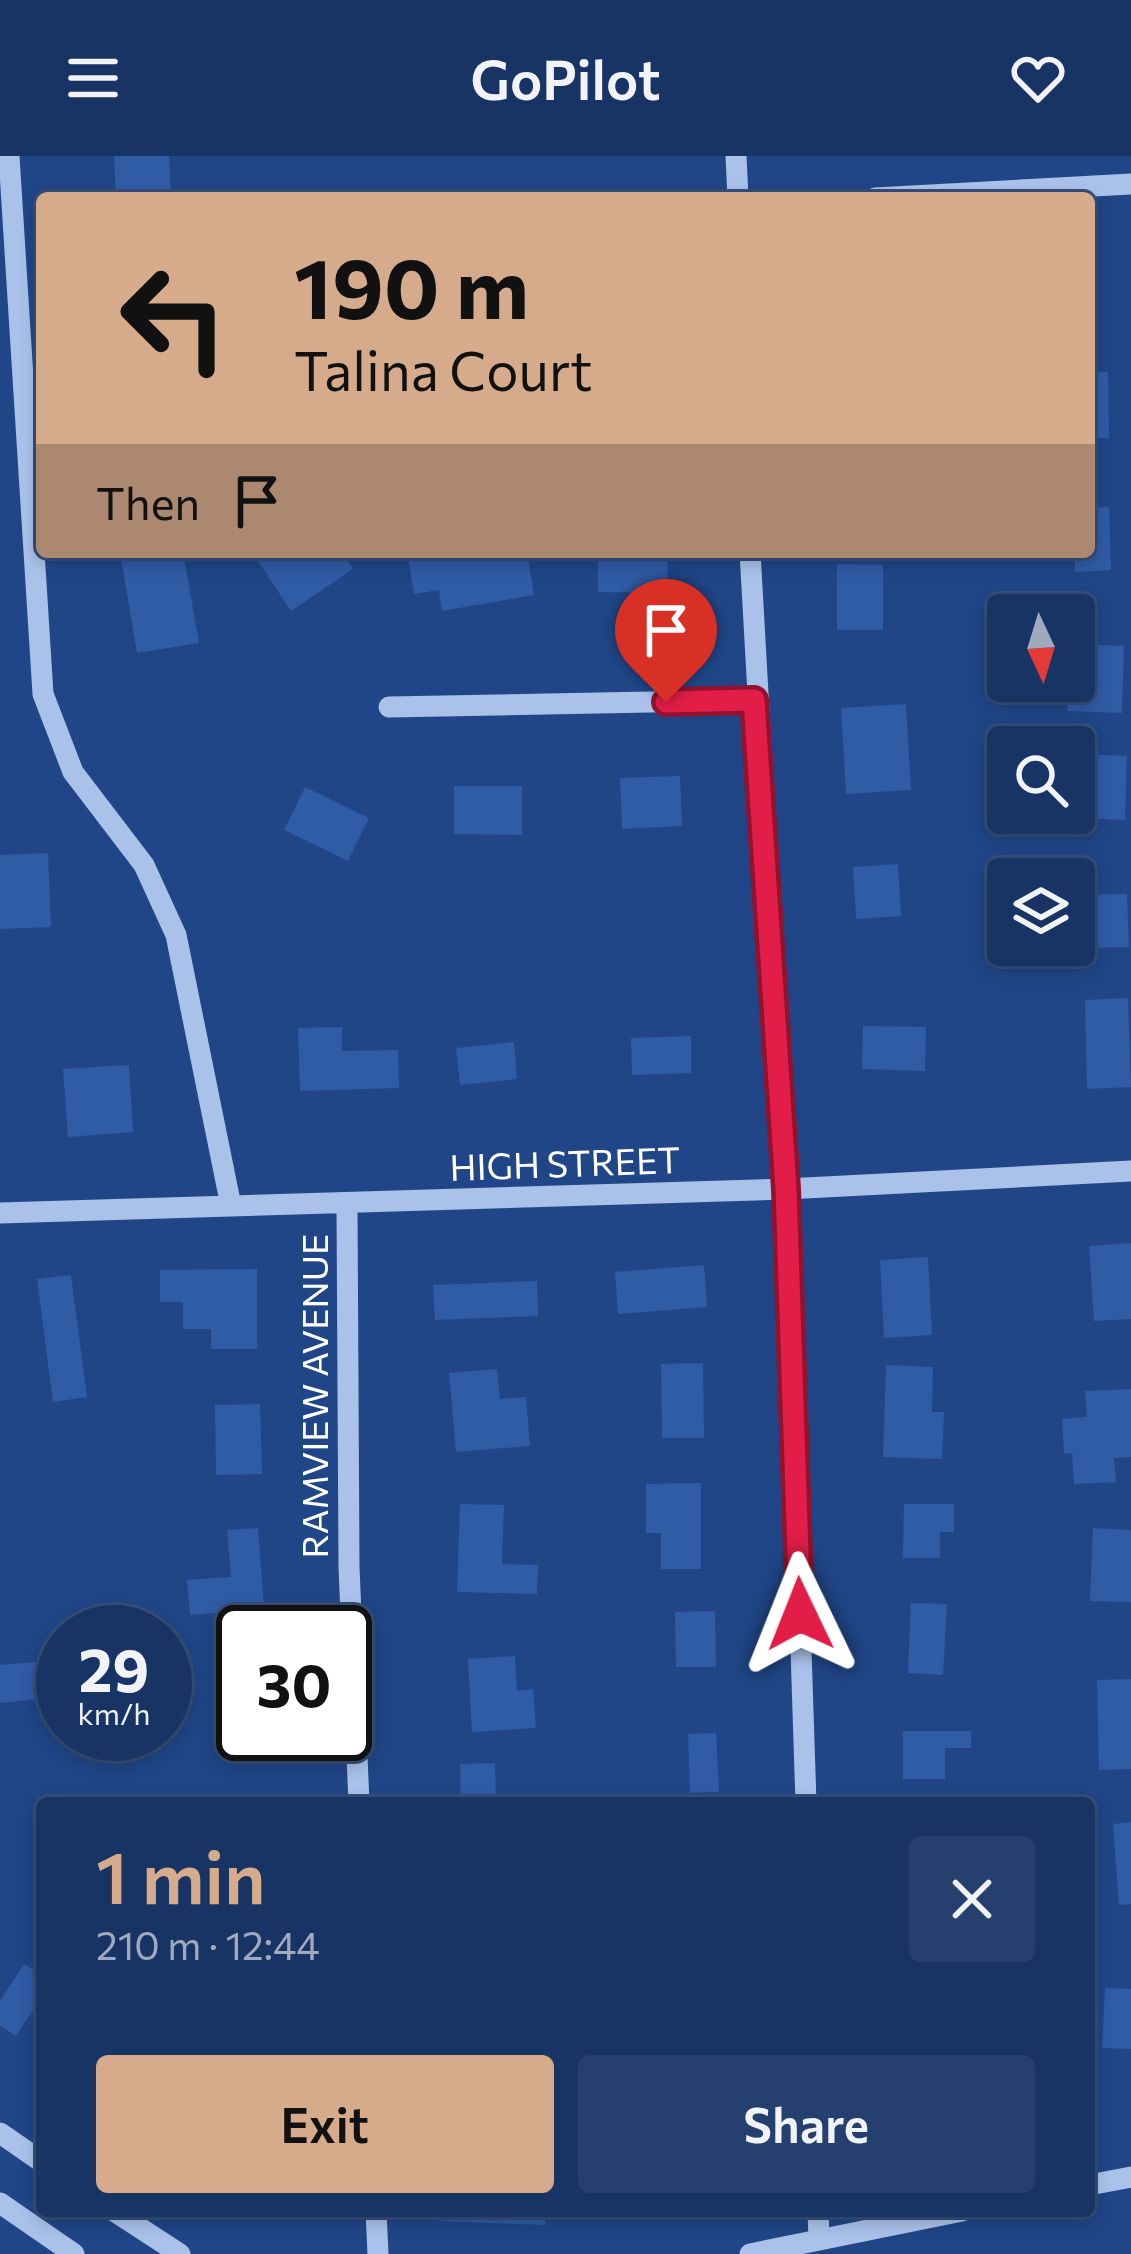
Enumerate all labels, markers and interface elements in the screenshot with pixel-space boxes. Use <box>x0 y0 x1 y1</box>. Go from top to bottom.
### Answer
icon: menu <box>60 45 126 111</box>
text: GoPilot <box>470 45 661 111</box>
icon: heart <box>1005 45 1071 111</box>
text: 190 m <box>294 234 529 336</box>
icon: left <box>96 240 252 396</box>
text: Talina Court <box>294 336 592 402</box>
icon: arrive <box>224 468 290 534</box>
text: Then <box>96 474 200 529</box>
pin <box>615 579 717 702</box>
north arrow <box>987 594 1095 702</box>
map controls <box>987 594 1095 966</box>
icon: arrive <box>633 597 699 663</box>
button: search <box>987 726 1095 834</box>
button: layers <box>987 858 1095 966</box>
street label: HIGH STREET <box>449 1136 681 1188</box>
street label: RAMVIEW AVENUE <box>291 1234 335 1558</box>
position arrow <box>737 1551 863 1677</box>
speed limit sign: 30 <box>216 1605 372 1761</box>
text: 29 <box>79 1631 149 1704</box>
text: km/h <box>78 1694 150 1731</box>
text: 1 min <box>96 1831 266 1919</box>
button: close <box>909 1836 1035 1962</box>
text: 210 m · 12:44 <box>96 1920 320 1968</box>
button: Exit <box>96 2055 554 2193</box>
button: Share <box>578 2055 1035 2193</box>

